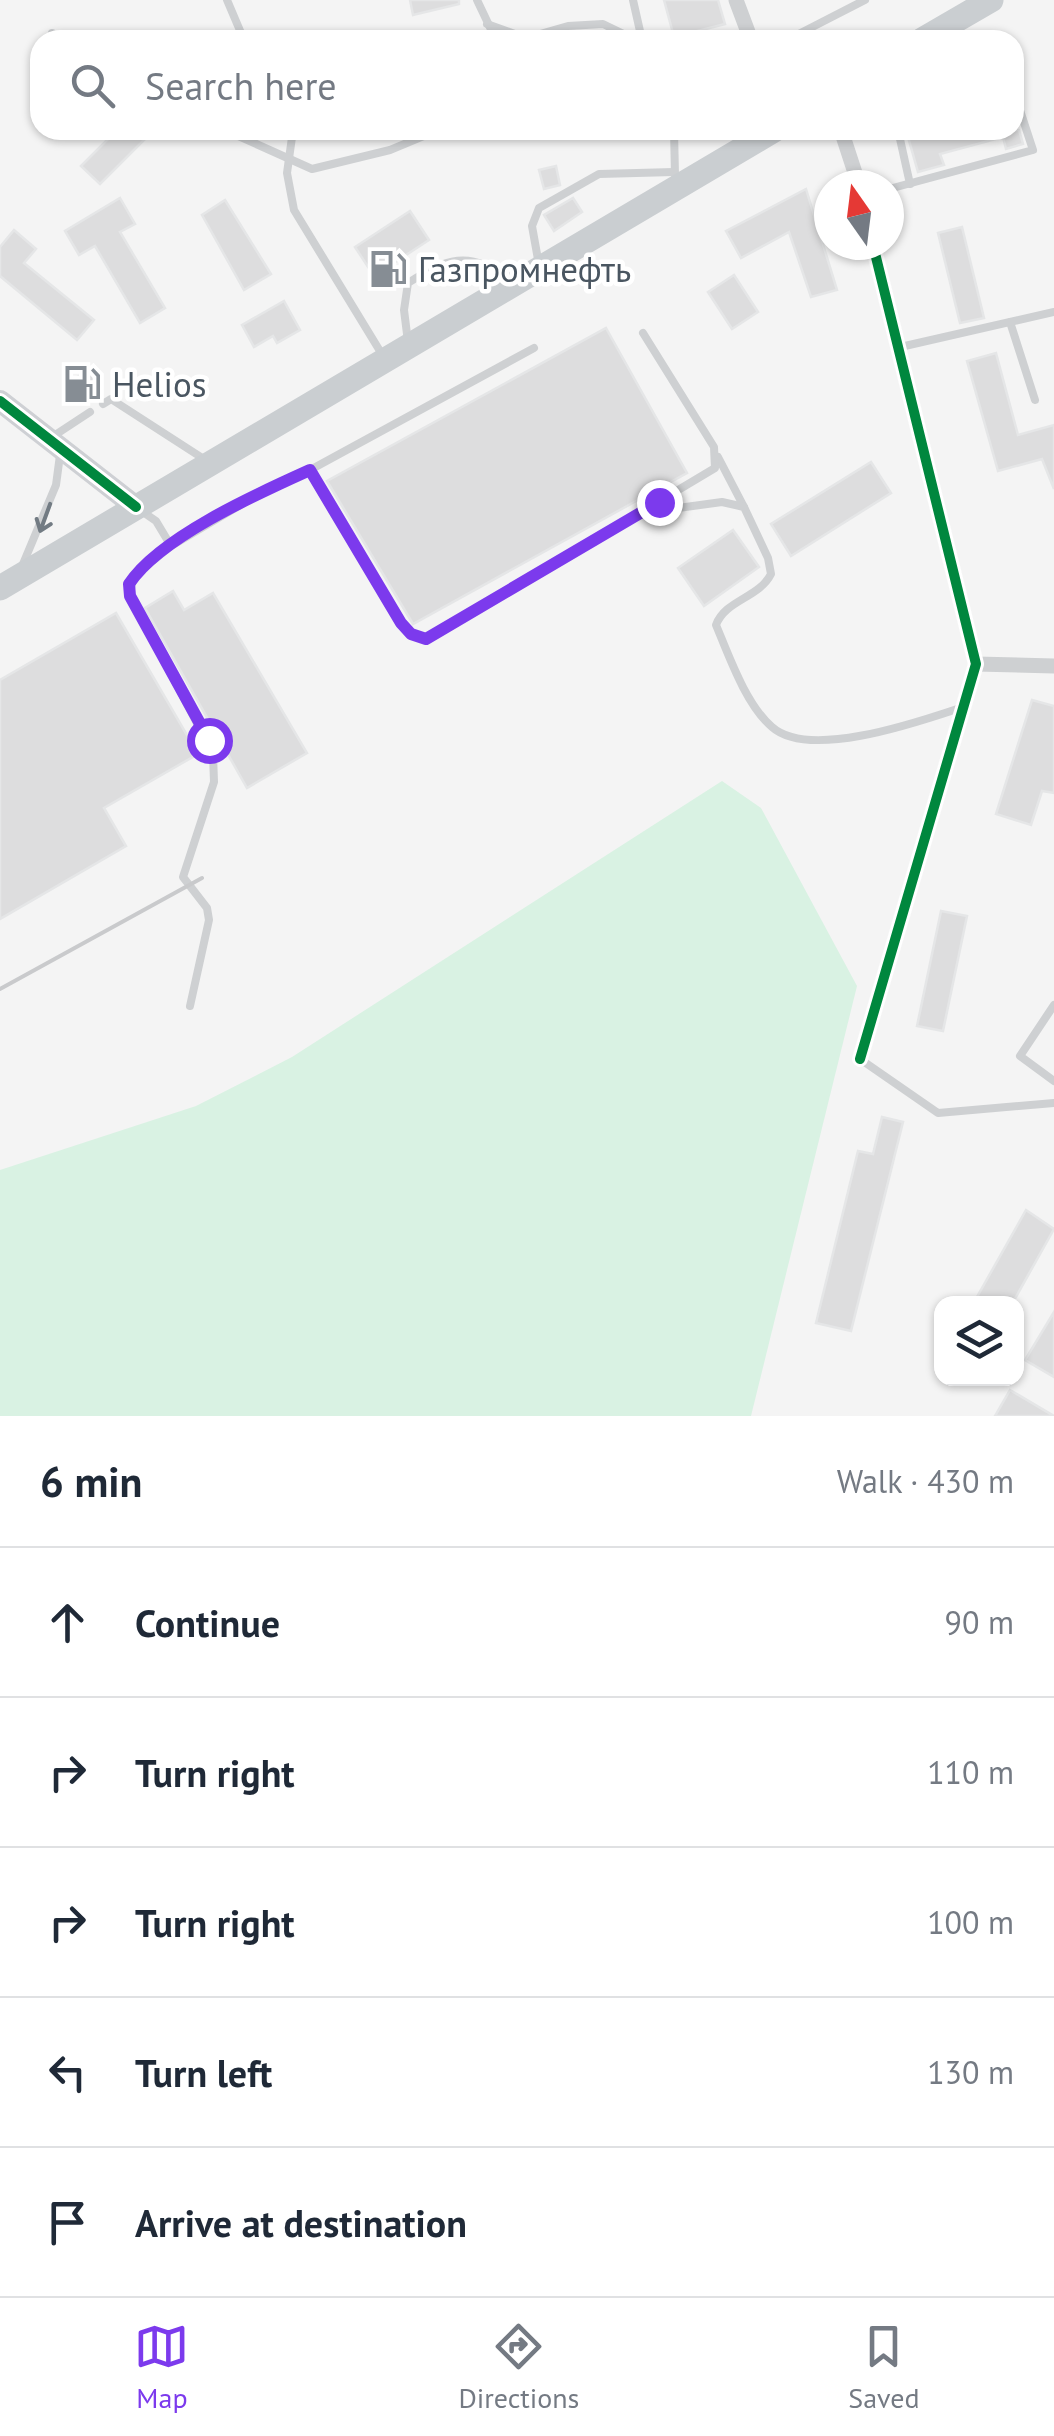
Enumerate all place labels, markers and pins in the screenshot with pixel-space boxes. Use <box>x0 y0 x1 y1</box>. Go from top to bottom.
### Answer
place label: Газпромнефть <box>418 246 631 292</box>
fuel station icon: Газпромнефть <box>367 248 409 290</box>
place label: Helios <box>112 361 206 407</box>
fuel station icon: Helios <box>61 363 103 405</box>

